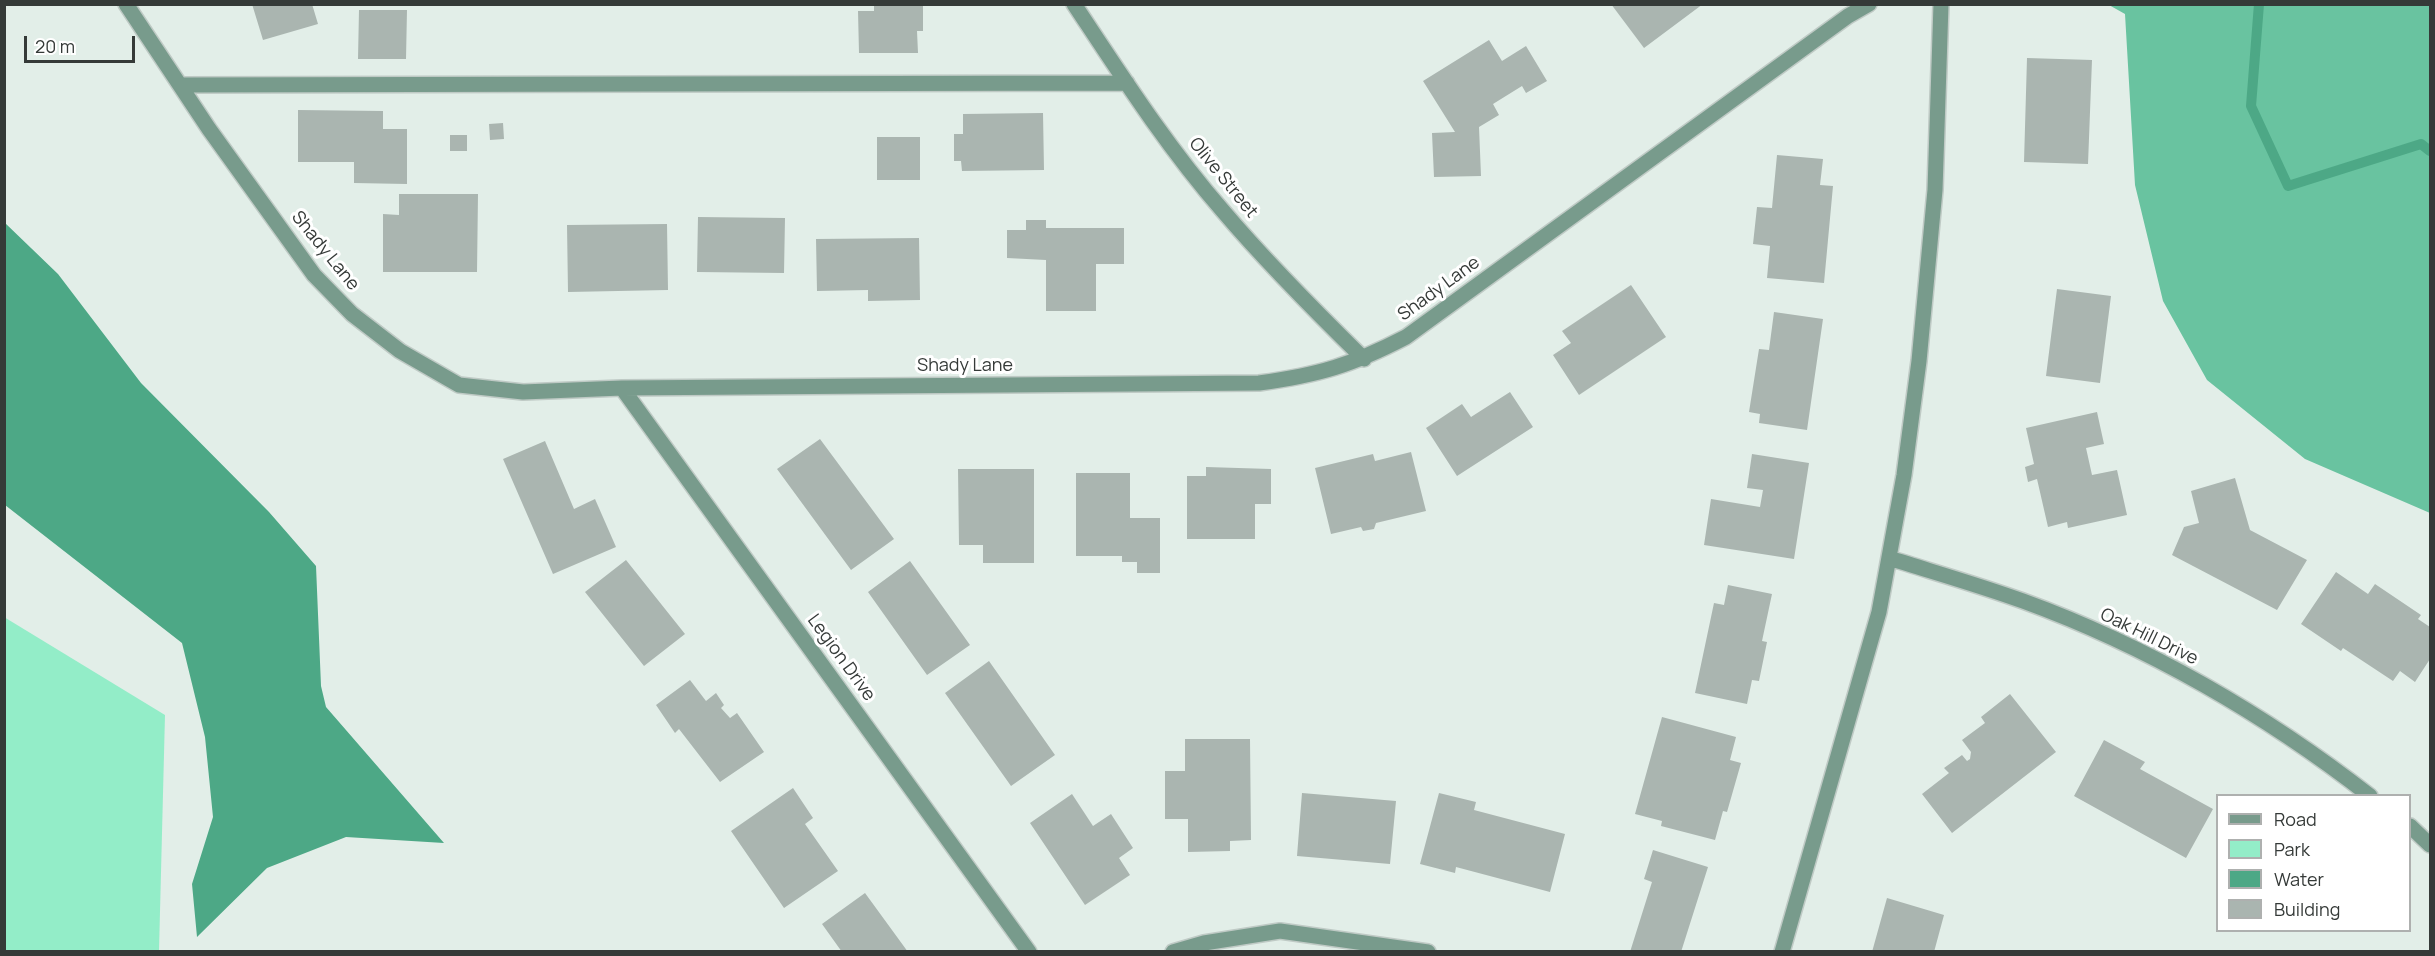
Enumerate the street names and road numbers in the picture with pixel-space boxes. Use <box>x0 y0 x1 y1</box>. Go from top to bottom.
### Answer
street label: Olive Street <box>1184 133 1262 223</box>
street label: Shady Lane <box>286 207 364 295</box>
street label: Shady Lane <box>1394 252 1484 326</box>
street label: Shady Lane <box>917 355 1013 377</box>
street label: Oak Hill Drive <box>2097 604 2201 670</box>
street label: Legion Drive <box>802 611 880 705</box>

